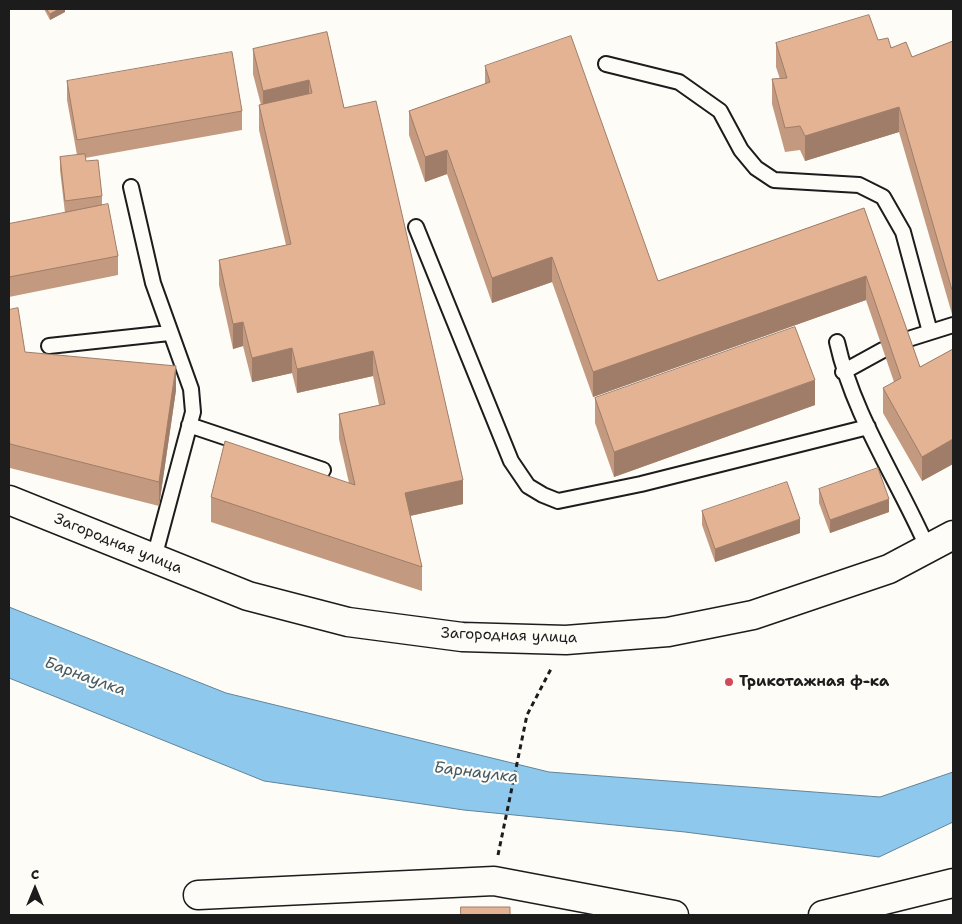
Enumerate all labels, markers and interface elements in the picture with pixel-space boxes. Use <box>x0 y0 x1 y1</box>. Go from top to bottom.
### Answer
street label: Загородная улица <box>51 510 185 578</box>
street label: Загородная улица <box>441 625 577 647</box>
water label: Барнаулка <box>42 653 128 701</box>
place label: Трикотажная ф-ка <box>739 673 889 691</box>
marker: Трикотажная ф-ка <box>723 676 735 688</box>
water label: Барнаулка <box>433 758 519 788</box>
north arrow <box>10 864 60 914</box>
text: С <box>31 865 39 883</box>

